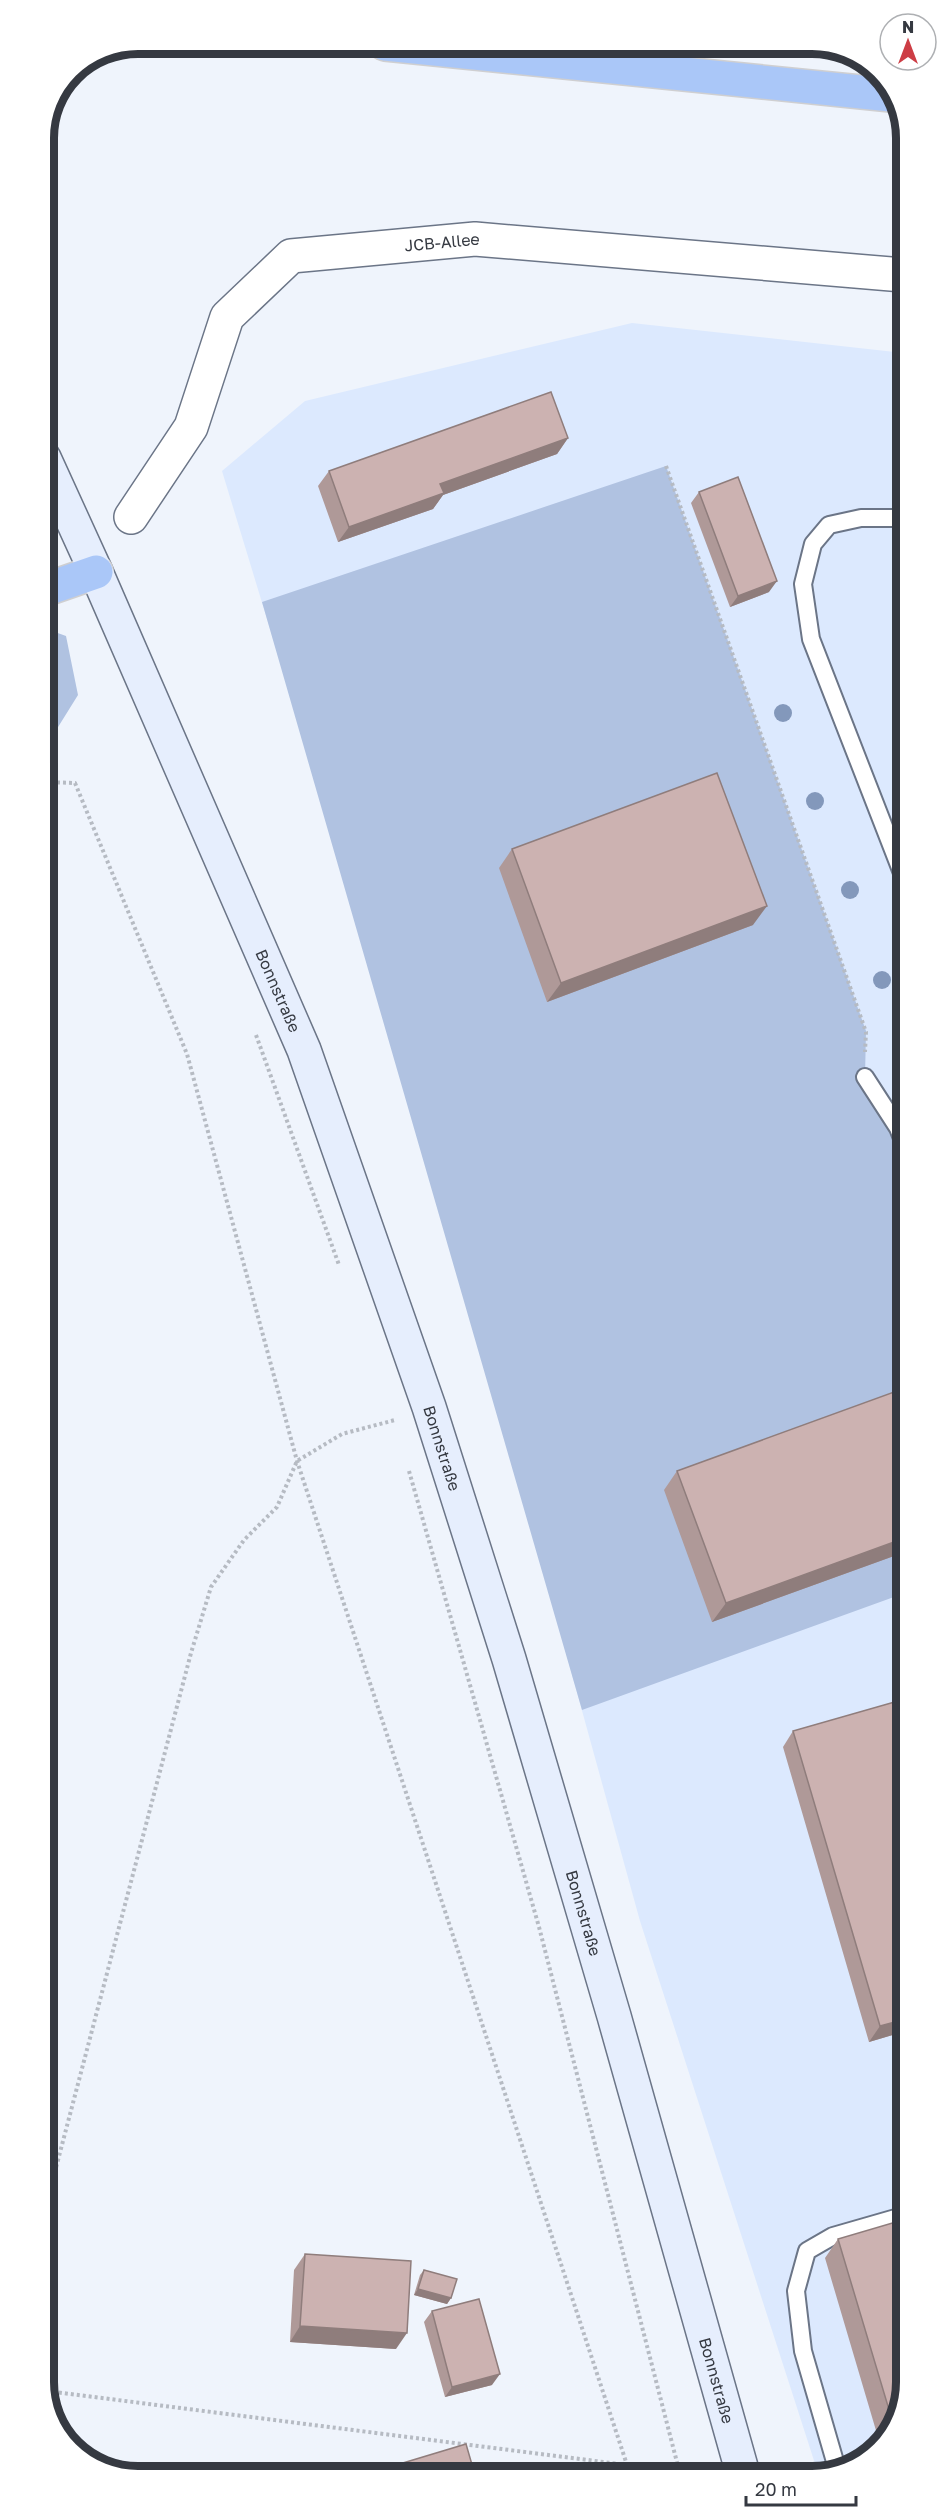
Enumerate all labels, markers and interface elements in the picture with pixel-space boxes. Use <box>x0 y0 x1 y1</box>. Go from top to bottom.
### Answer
north arrow <box>878 12 938 72</box>
text: N <box>902 17 914 37</box>
street label: JCB-Allee <box>403 229 481 255</box>
street label: Bonnstraße <box>251 946 305 1035</box>
street label: Bonnstraße <box>419 1403 465 1493</box>
street label: Bonnstraße <box>562 1868 606 1958</box>
street label: Bonnstraße <box>695 2335 738 2426</box>
scale bar <box>746 2469 856 2507</box>
text: 20 m <box>755 2478 797 2500</box>

